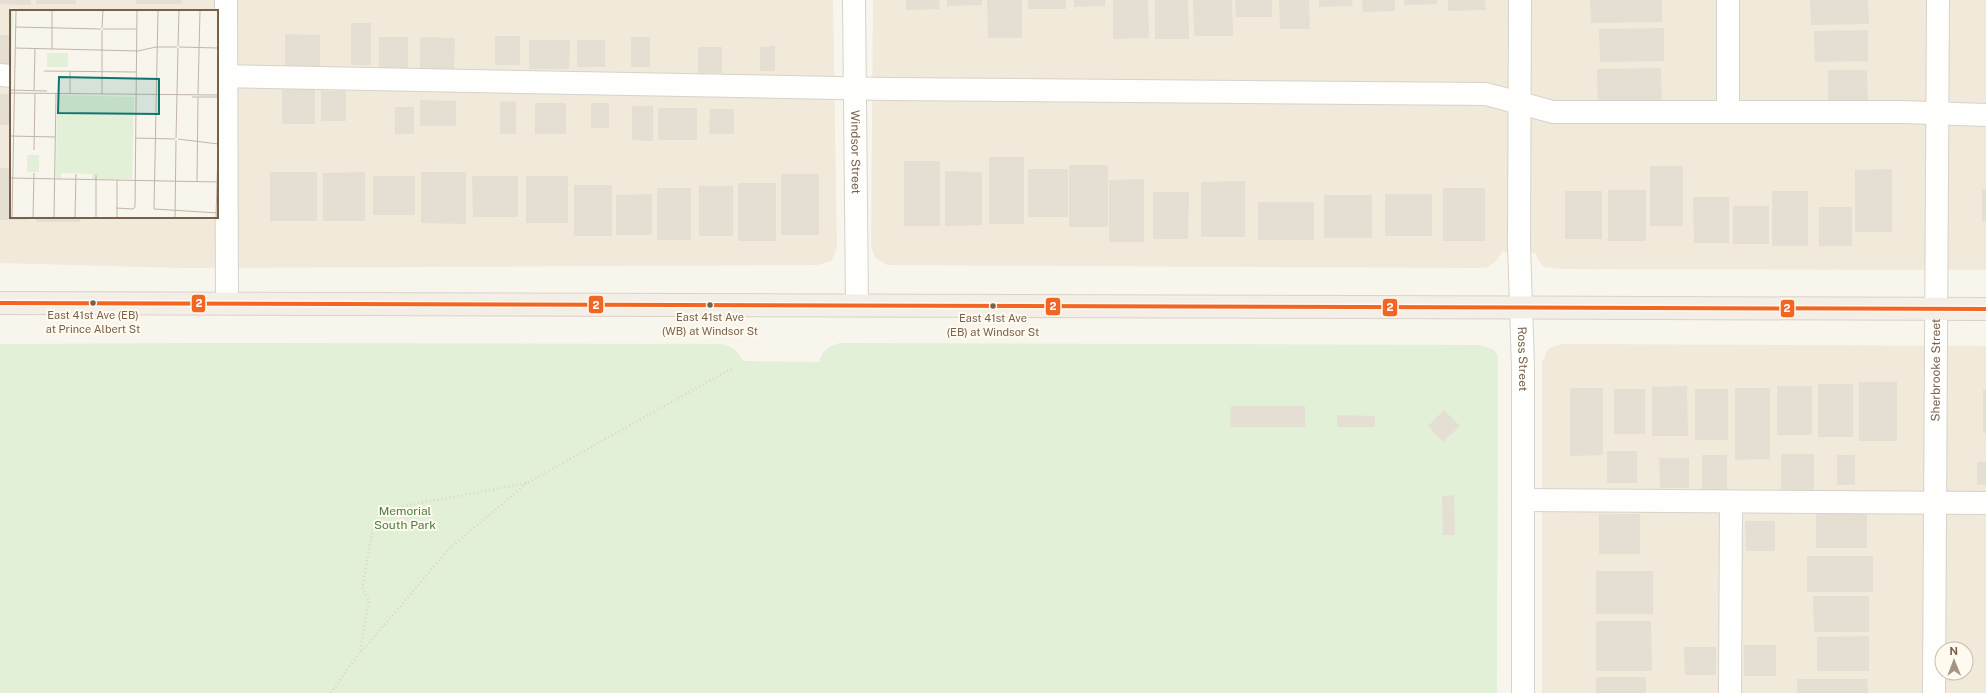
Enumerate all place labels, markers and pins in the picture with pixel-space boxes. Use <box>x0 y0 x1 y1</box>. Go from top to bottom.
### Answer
marker: East 41st Ave (EB) at Prince Albert St <box>88 298 98 308</box>
marker: East 41st Ave (WB) at Windsor St <box>705 300 715 310</box>
marker: East 41st Ave (EB) at Windsor St <box>988 301 998 311</box>
place label: East 41st Ave (EB) at Prince Albert St <box>46 309 140 335</box>
place label: East 41st Ave (WB) at Windsor St <box>662 311 758 337</box>
place label: East 41st Ave (EB) at Windsor St <box>947 312 1039 338</box>

